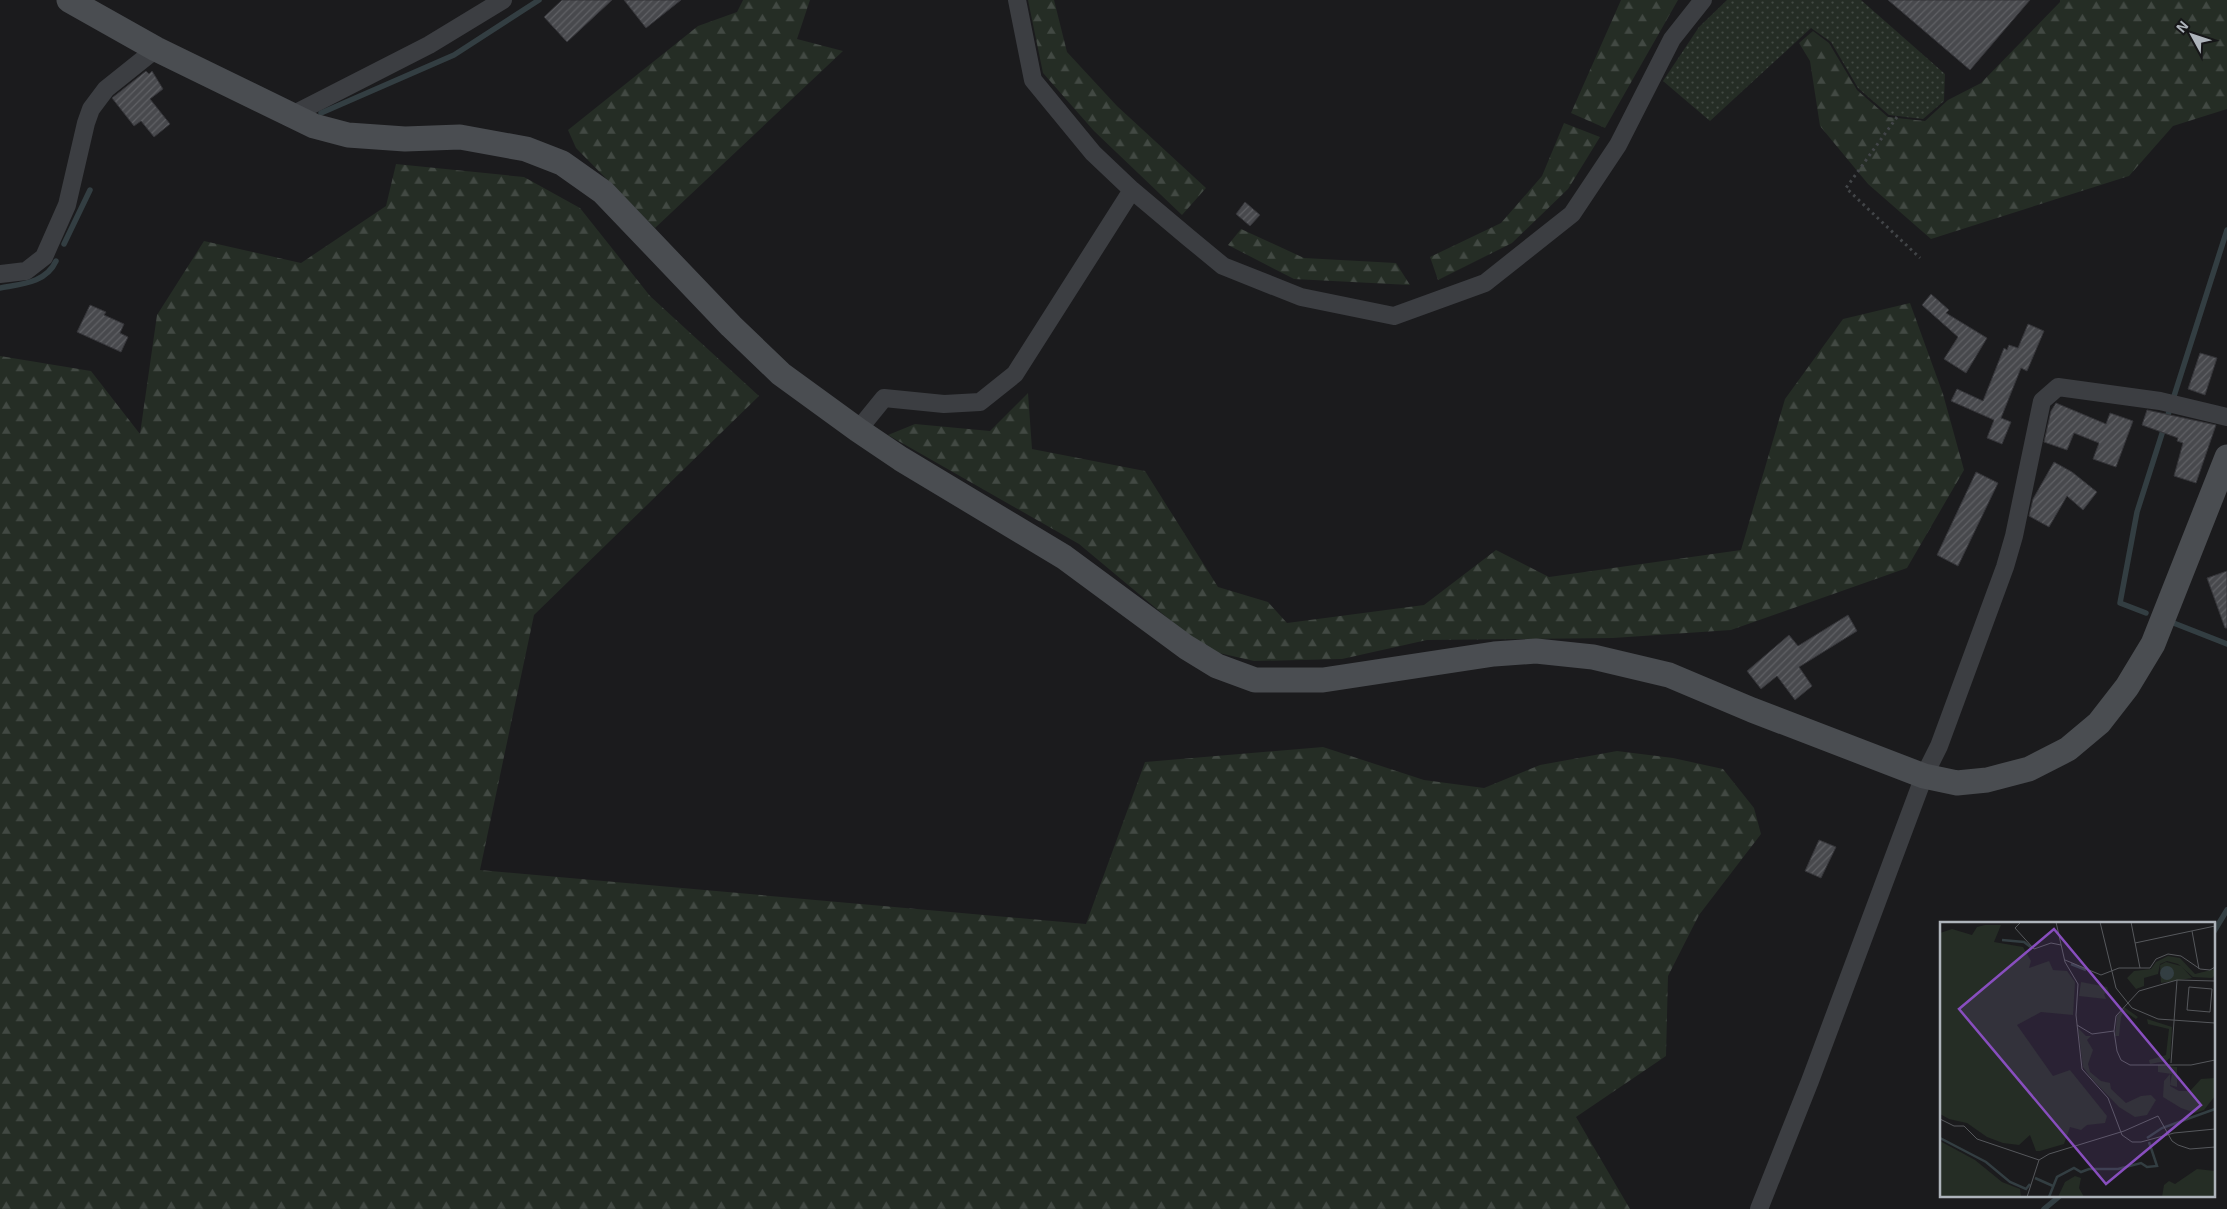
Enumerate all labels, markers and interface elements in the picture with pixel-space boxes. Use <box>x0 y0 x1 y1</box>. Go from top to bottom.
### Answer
north arrow <box>2167 10 2217 60</box>
text: N <box>2172 17 2191 36</box>
inset map <box>1940 922 2214 1196</box>

